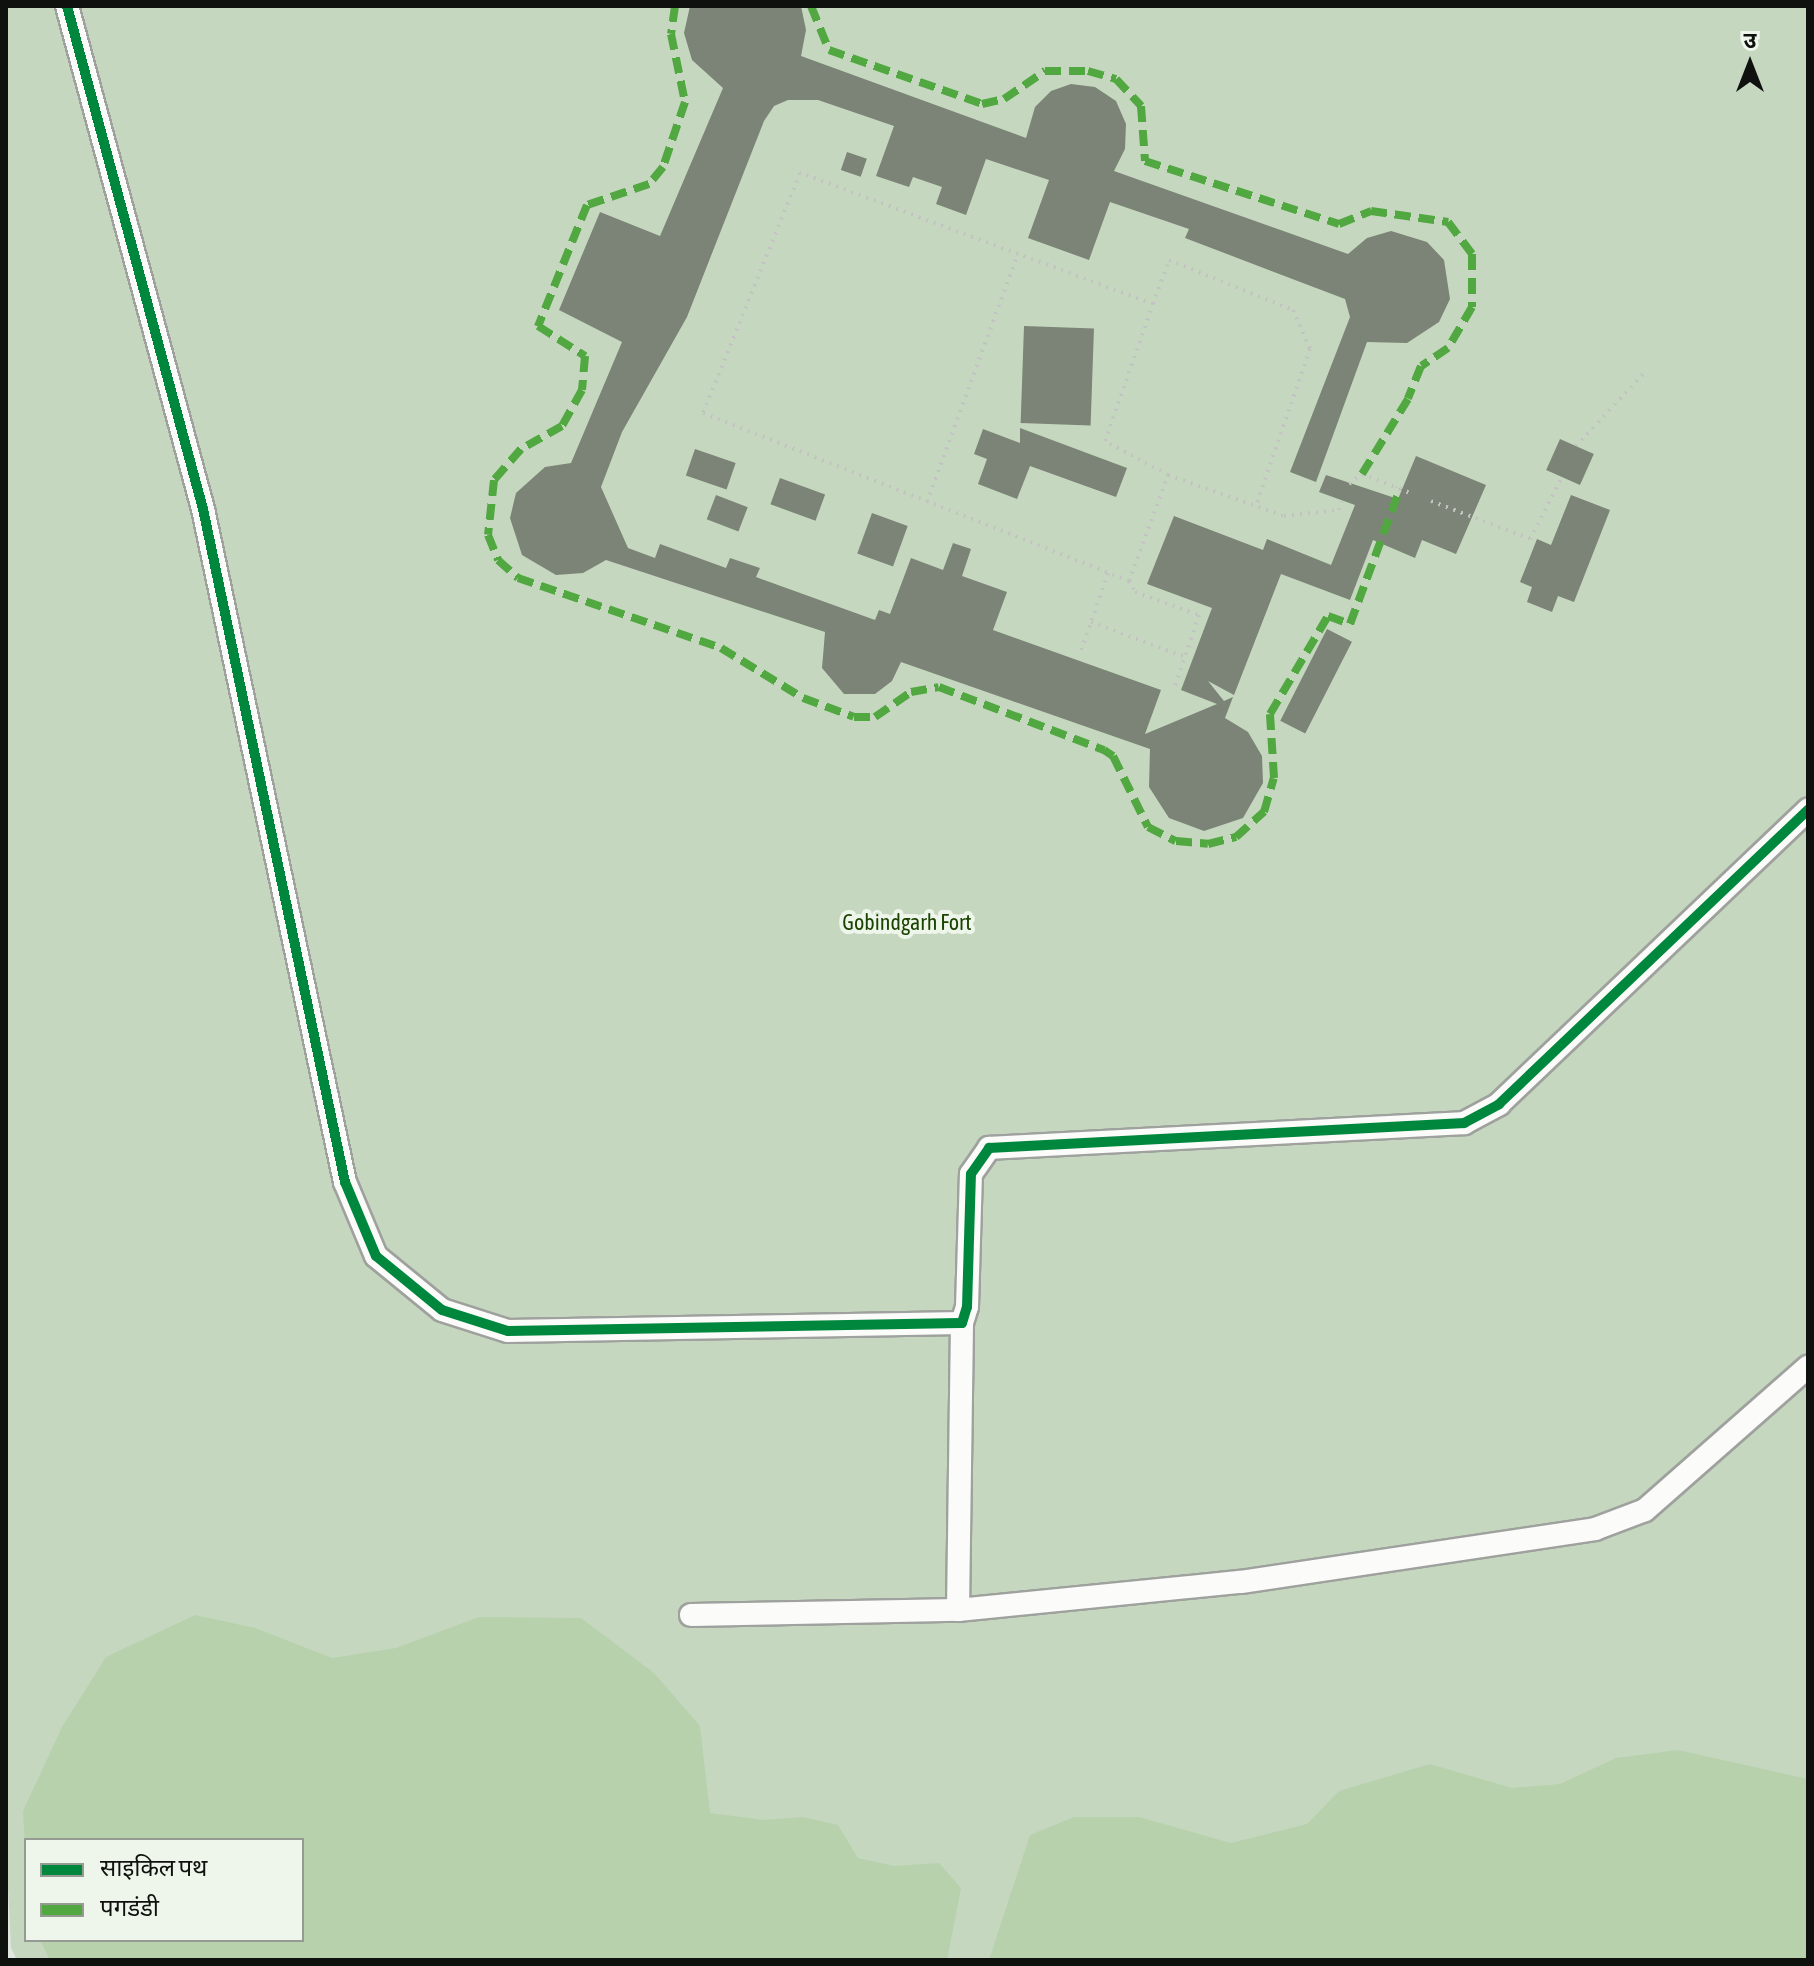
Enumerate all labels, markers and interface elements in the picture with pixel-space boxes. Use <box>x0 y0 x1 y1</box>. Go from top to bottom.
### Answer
north arrow <box>1710 24 1790 104</box>
text: उ <box>1744 27 1756 53</box>
park label: Gobindgarh Fort <box>842 910 972 936</box>
legend <box>24 1838 304 1942</box>
text: साइकिल पथ <box>100 1854 207 1881</box>
text: पगडंडी <box>100 1894 159 1921</box>

